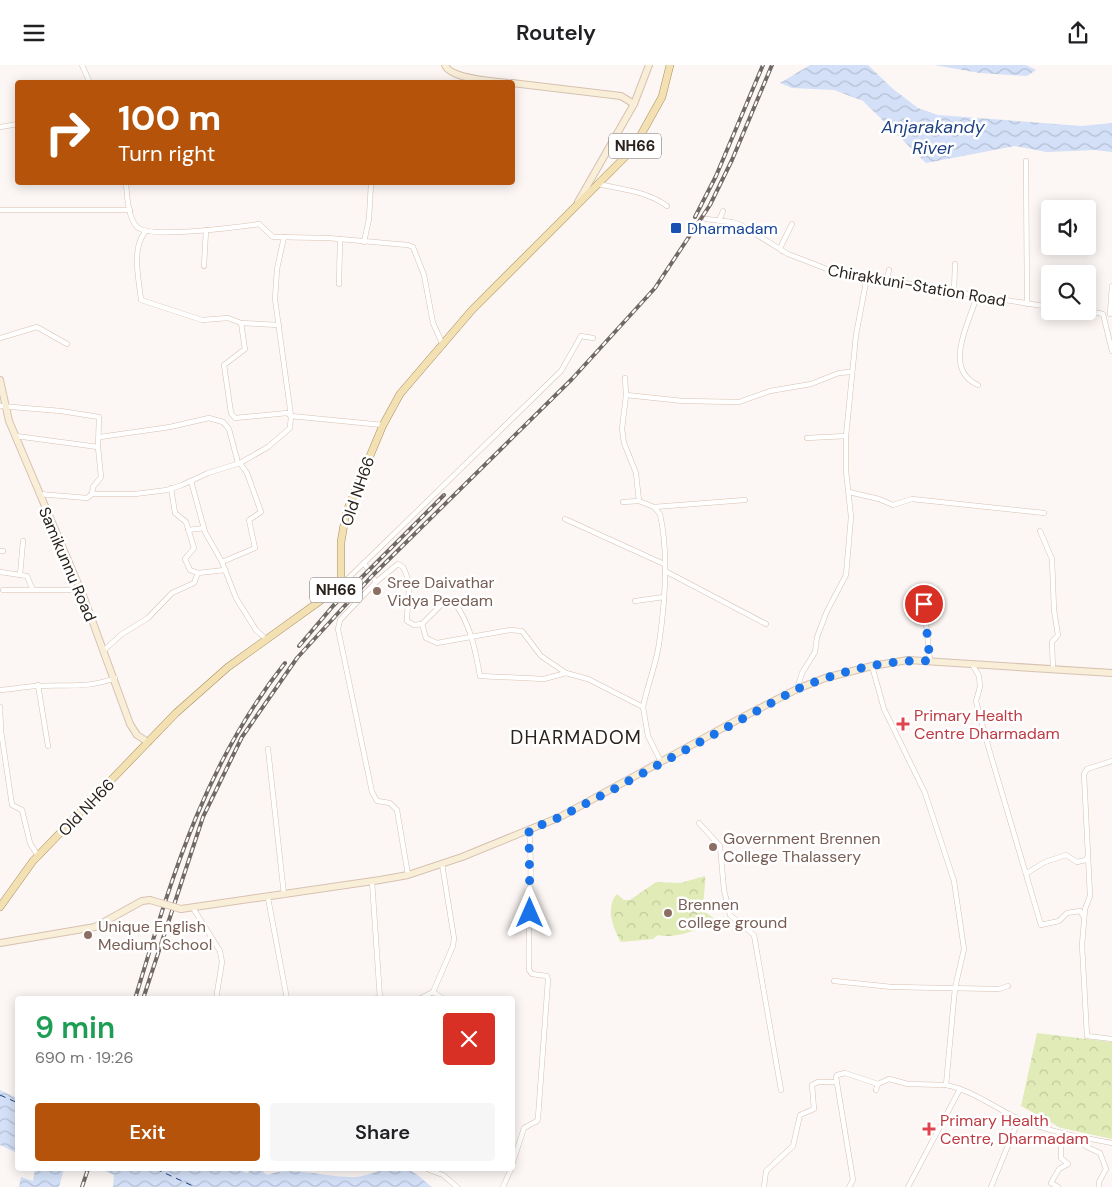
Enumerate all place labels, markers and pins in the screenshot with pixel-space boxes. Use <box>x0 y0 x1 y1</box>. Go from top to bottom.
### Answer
place label: Dharmadam <box>687 218 778 239</box>
marker: Dharmadam <box>669 221 683 235</box>
place label: Sree Daivathar Vidya Peedam <box>387 572 495 611</box>
pin <box>903 583 945 625</box>
marker: Sree Daivathar Vidya Peedam <box>371 585 383 597</box>
place label: Primary Health Centre Dharmadam <box>914 705 1060 744</box>
marker: Primary Health Centre Dharmadam <box>896 717 910 731</box>
place label: Government Brennen College Thalassery <box>723 828 881 867</box>
marker: Government Brennen College Thalassery <box>707 841 719 853</box>
place label: Brennen college ground <box>678 894 787 933</box>
marker: Brennen college ground <box>662 907 674 919</box>
place label: Unique English Medium School <box>98 916 212 955</box>
marker: Unique English Medium School <box>82 929 94 941</box>
place label: Primary Health Centre, Dharmadam <box>940 1110 1089 1149</box>
marker: Primary Health Centre, Dharmadam <box>922 1122 936 1136</box>

